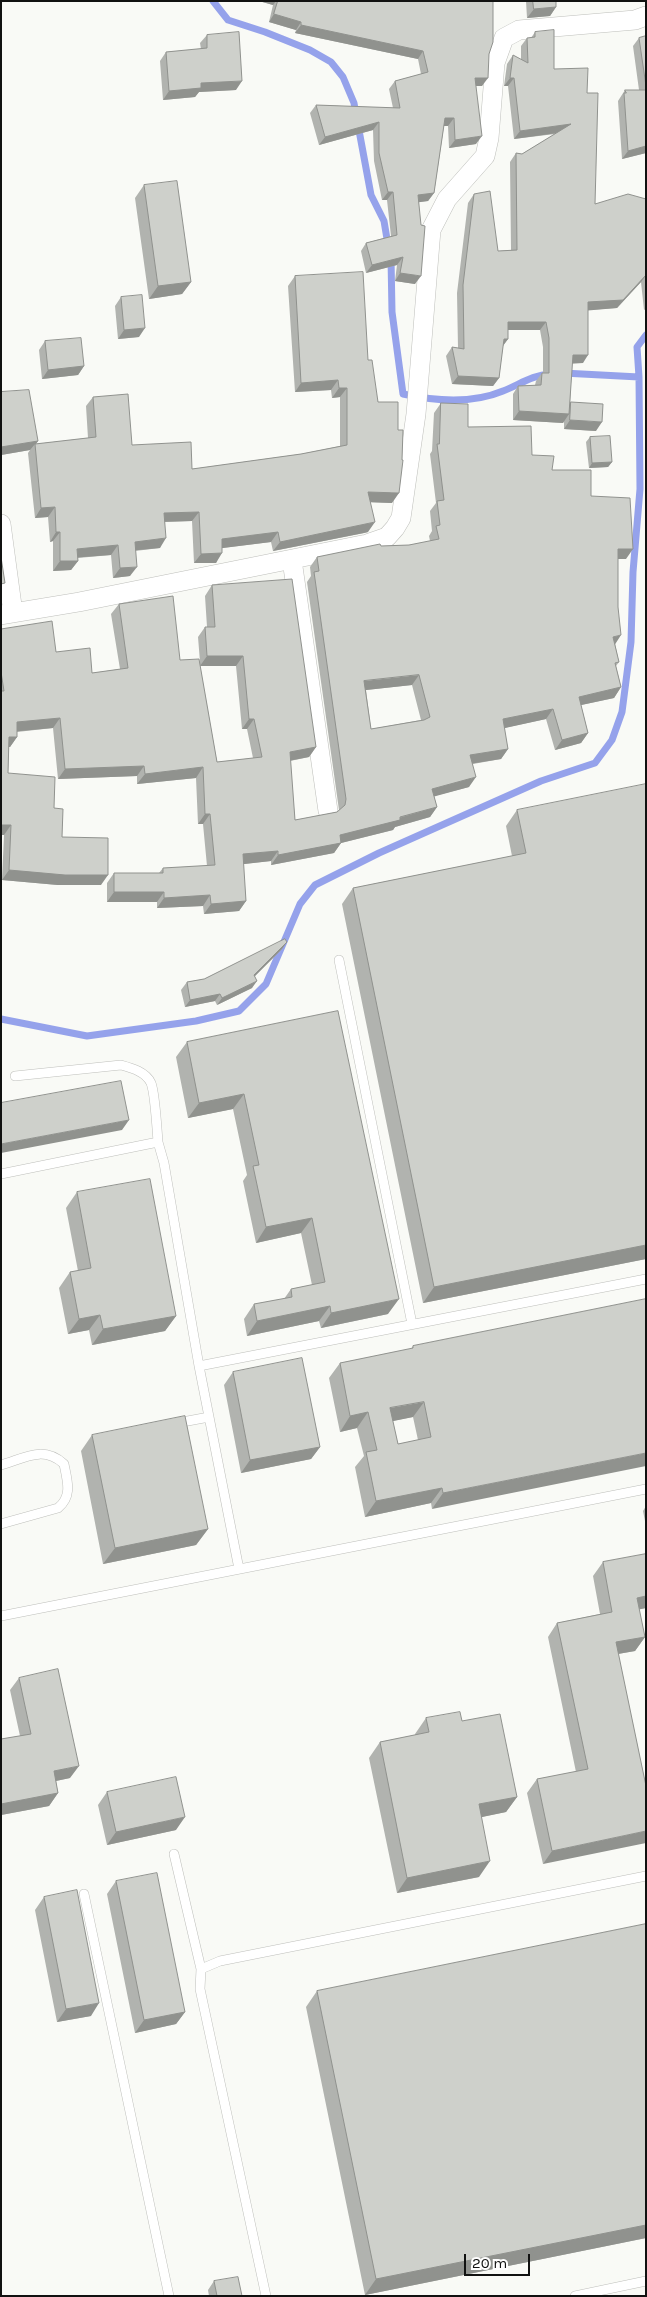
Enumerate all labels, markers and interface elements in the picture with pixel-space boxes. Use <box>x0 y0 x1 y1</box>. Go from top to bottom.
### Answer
scale bar <box>467 2244 533 2276</box>
text: 20 m <box>472 2254 507 2272</box>

